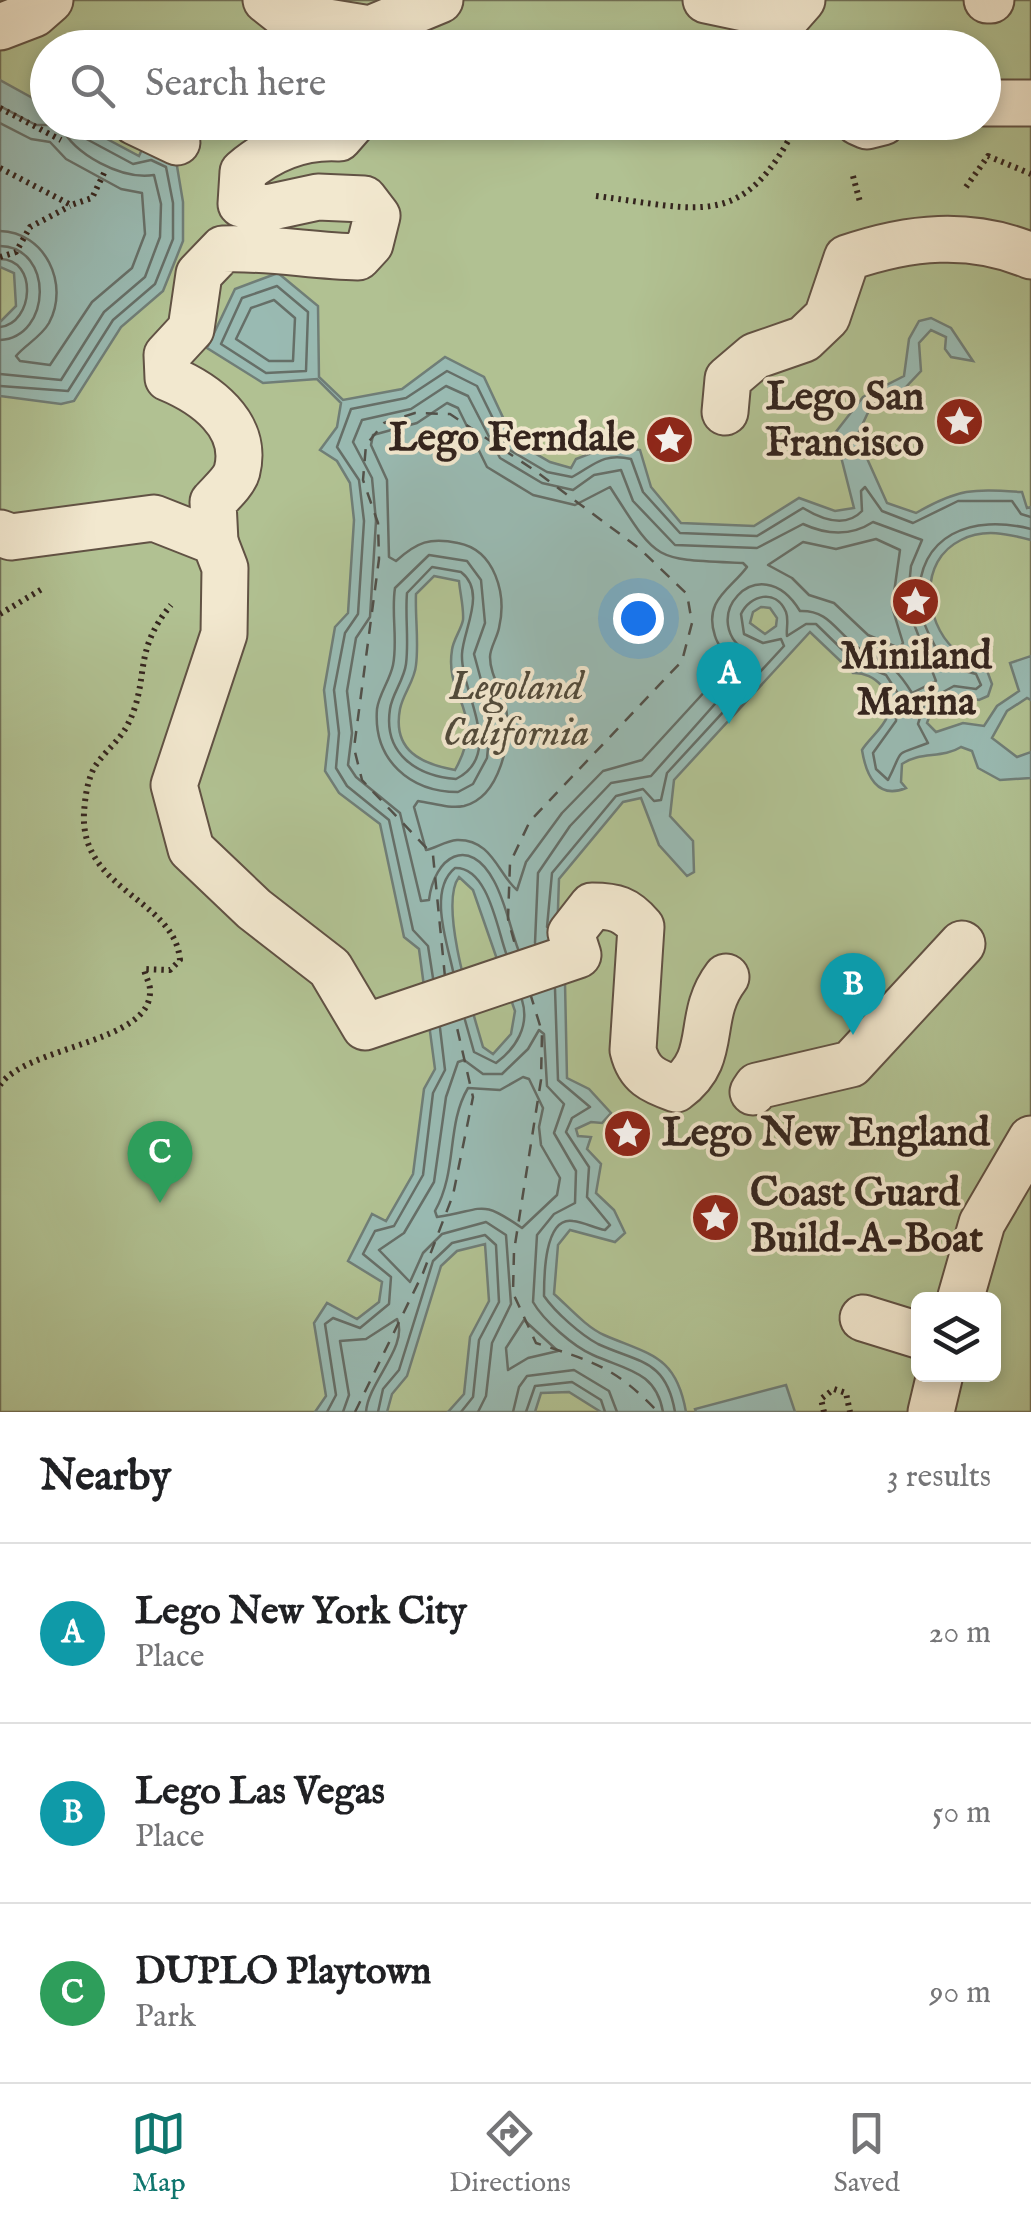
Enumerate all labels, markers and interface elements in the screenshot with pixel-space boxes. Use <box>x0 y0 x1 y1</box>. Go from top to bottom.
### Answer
search box <box>30 30 1001 140</box>
icon: search <box>65 58 120 113</box>
text: Search here <box>145 61 326 109</box>
place label: Lego San Francisco <box>765 373 924 470</box>
place icon: Lego San Francisco <box>933 395 985 447</box>
place icon: Lego Ferndale <box>644 413 696 465</box>
place label: Lego Ferndale <box>389 414 635 465</box>
place icon: Miniland Marina <box>890 576 942 628</box>
your location <box>613 593 664 644</box>
place label: Miniland Marina <box>840 632 992 729</box>
pin: A <box>696 642 762 724</box>
park label: Legoland California <box>443 663 589 760</box>
pin: B <box>820 952 886 1035</box>
place icon: Lego New England <box>601 1108 653 1160</box>
place label: Lego New England <box>662 1109 990 1160</box>
pin: C <box>128 1120 192 1203</box>
place label: Coast Guard Build-A-Boat <box>750 1169 984 1266</box>
place icon: Coast Guard Build-A-Boat <box>689 1191 741 1243</box>
map controls <box>911 1292 1001 1382</box>
button: layers <box>911 1292 1001 1382</box>
text: Nearby <box>40 1451 171 1504</box>
text: 3 results <box>887 1457 991 1498</box>
text: Lego New York City <box>135 1589 467 1637</box>
text: A <box>62 1613 83 1654</box>
text: 20 m <box>929 1613 991 1654</box>
text: Place <box>135 1637 205 1678</box>
text: Lego Las Vegas <box>135 1769 385 1817</box>
text: B <box>62 1793 83 1834</box>
text: 50 m <box>932 1793 991 1834</box>
text: Place <box>135 1817 205 1858</box>
text: DUPLO Playtown <box>135 1949 431 1997</box>
text: C <box>61 1973 84 2014</box>
text: 90 m <box>930 1973 991 2014</box>
text: Park <box>135 1997 196 2038</box>
tab: Map <box>131 2106 186 2201</box>
tab: Directions <box>449 2106 571 2201</box>
tab: Saved <box>833 2106 900 2201</box>

